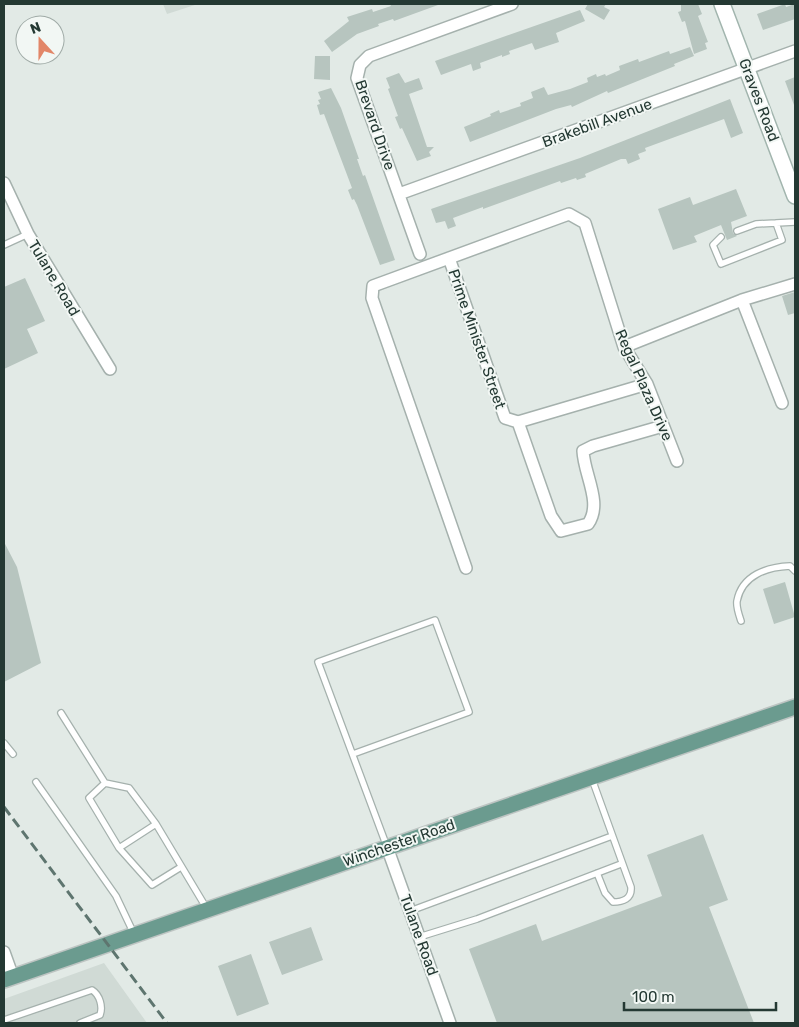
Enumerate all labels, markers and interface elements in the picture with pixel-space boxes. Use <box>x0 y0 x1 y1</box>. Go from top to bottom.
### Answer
north arrow <box>15 15 65 65</box>
text: N <box>28 19 43 38</box>
street label: Graves Road <box>735 56 783 144</box>
street label: Brevard Drive <box>351 78 399 172</box>
street label: Brakebill Avenue <box>540 95 654 151</box>
street label: Tulane Road <box>24 237 84 319</box>
street label: Prime Minister Street <box>445 267 509 412</box>
street label: Regal Plaza Drive <box>611 327 677 443</box>
street label: Winchester Road <box>341 815 457 871</box>
street label: Tulane Road <box>396 892 442 978</box>
scale bar <box>624 980 776 1012</box>
text: 100 m <box>632 988 674 1006</box>

